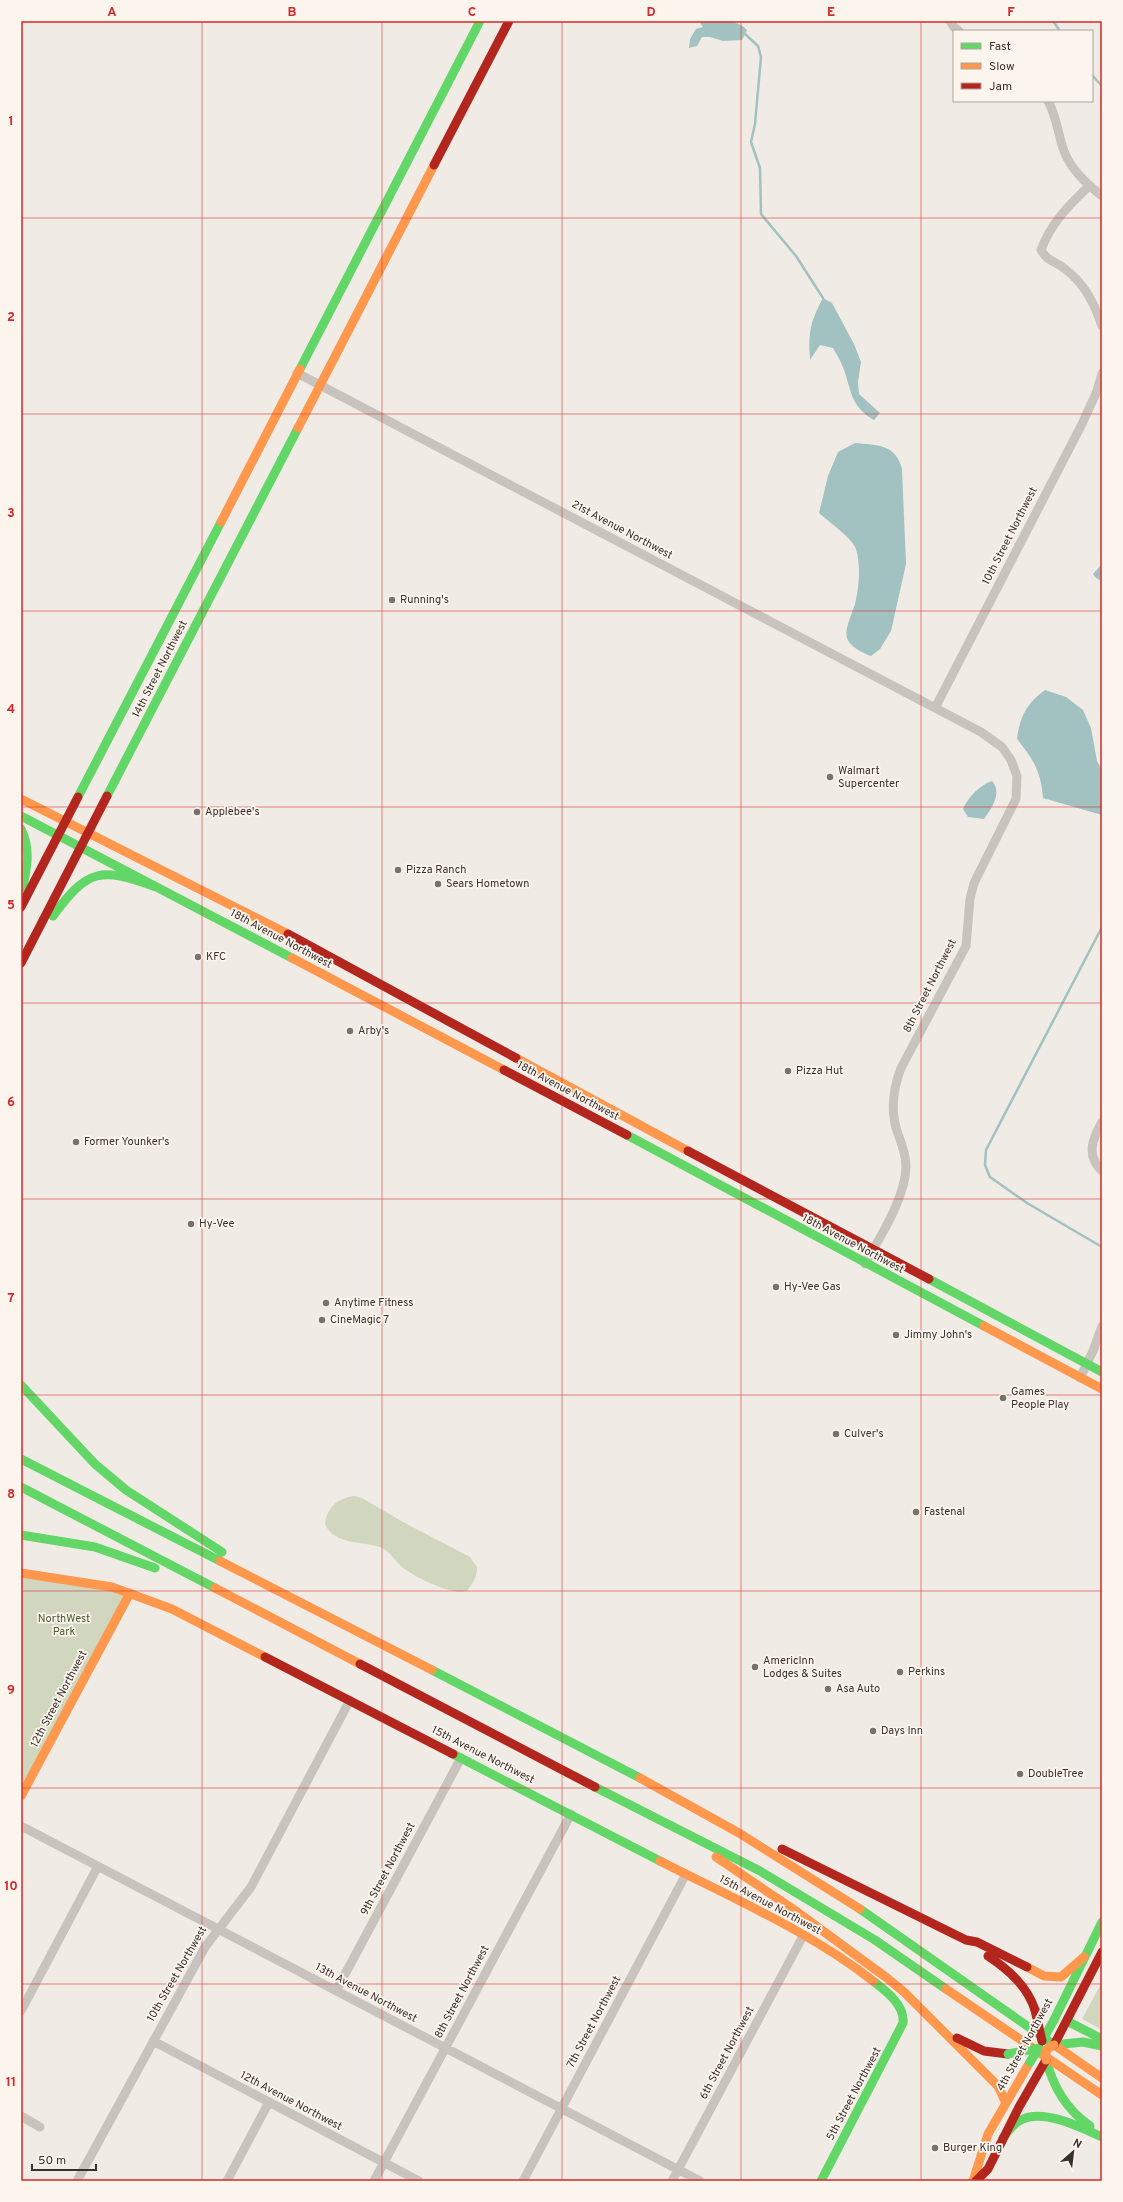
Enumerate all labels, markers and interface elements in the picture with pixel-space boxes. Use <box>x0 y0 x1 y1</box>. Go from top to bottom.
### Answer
text: A <box>107 5 117 21</box>
text: B <box>288 5 297 21</box>
text: C <box>468 5 476 21</box>
text: D <box>646 5 656 21</box>
text: E <box>827 5 835 21</box>
text: F <box>1007 5 1015 21</box>
legend <box>953 30 1093 102</box>
text: Fast <box>989 39 1011 55</box>
text: Slow <box>989 59 1015 75</box>
text: Jam <box>989 79 1012 95</box>
text: 1 <box>8 114 14 130</box>
text: 2 <box>7 310 15 326</box>
street label: 10th Street Northwest <box>979 485 1041 587</box>
street label: 21st Avenue Northwest <box>569 497 675 563</box>
text: 3 <box>7 506 15 522</box>
place label: Running's <box>400 593 449 607</box>
marker: Running's <box>387 595 397 605</box>
street label: 14th Street Northwest <box>129 618 191 720</box>
text: 4 <box>7 702 15 718</box>
place label: Walmart Supercenter <box>838 764 900 791</box>
marker: Walmart Supercenter <box>825 772 835 782</box>
place label: Applebee's <box>205 805 260 819</box>
marker: Applebee's <box>192 807 202 817</box>
place label: Pizza Ranch <box>406 863 466 877</box>
marker: Pizza Ranch <box>393 865 403 875</box>
place label: Sears Hometown <box>446 877 529 891</box>
marker: Sears Hometown <box>433 879 443 889</box>
text: 5 <box>7 898 15 914</box>
street label: 18th Avenue Northwest <box>228 906 334 972</box>
street label: 8th Street Northwest <box>900 937 960 1035</box>
place label: KFC <box>206 950 226 964</box>
marker: KFC <box>193 952 203 962</box>
place label: Arby's <box>358 1024 389 1038</box>
marker: Arby's <box>345 1026 355 1036</box>
street label: 18th Avenue Northwest <box>515 1058 621 1124</box>
place label: Pizza Hut <box>796 1064 843 1078</box>
marker: Pizza Hut <box>783 1066 793 1076</box>
text: 6 <box>7 1095 15 1111</box>
place label: Former Younker's <box>84 1135 169 1149</box>
marker: Former Younker's <box>71 1137 81 1147</box>
street label: 18th Avenue Northwest <box>800 1211 906 1277</box>
place label: Hy-Vee <box>199 1217 235 1231</box>
marker: Hy-Vee <box>186 1219 196 1229</box>
place label: Hy-Vee Gas <box>784 1280 841 1294</box>
marker: Hy-Vee Gas <box>771 1282 781 1292</box>
text: 7 <box>8 1291 15 1307</box>
place label: Anytime Fitness <box>334 1296 413 1310</box>
marker: Anytime Fitness <box>321 1298 331 1308</box>
place label: CineMagic 7 <box>330 1313 389 1327</box>
marker: CineMagic 7 <box>317 1315 327 1325</box>
place label: Jimmy John's <box>904 1328 972 1342</box>
marker: Jimmy John's <box>891 1330 901 1340</box>
place label: Games People Play <box>1011 1385 1069 1412</box>
marker: Games People Play <box>998 1393 1008 1403</box>
place label: Culver's <box>844 1427 884 1441</box>
marker: Culver's <box>831 1429 841 1439</box>
text: 8 <box>7 1487 15 1503</box>
place label: Fastenal <box>924 1505 965 1519</box>
marker: Fastenal <box>911 1507 921 1517</box>
park label: NorthWest Park <box>38 1612 90 1639</box>
street label: 12th Street Northwest <box>28 1648 90 1750</box>
place label: AmericInn Lodges & Suites <box>763 1654 842 1681</box>
marker: AmericInn Lodges & Suites <box>750 1662 760 1672</box>
place label: Perkins <box>908 1665 945 1679</box>
marker: Perkins <box>895 1667 905 1677</box>
place label: Asa Auto <box>836 1682 880 1696</box>
text: 9 <box>7 1683 15 1699</box>
marker: Asa Auto <box>823 1684 833 1694</box>
street label: 15th Avenue Northwest <box>429 1723 537 1787</box>
place label: Days Inn <box>881 1724 923 1738</box>
marker: Days Inn <box>868 1726 878 1736</box>
place label: DoubleTree <box>1028 1767 1084 1781</box>
marker: DoubleTree <box>1015 1769 1025 1779</box>
street label: 9th Street Northwest <box>358 1820 418 1918</box>
street label: 15th Avenue Northwest <box>717 1872 823 1938</box>
text: 10 <box>4 1879 18 1895</box>
street label: 10th Street Northwest <box>144 1924 210 2024</box>
street label: 8th Street Northwest <box>432 1943 492 2041</box>
street label: 13th Avenue Northwest <box>313 1960 419 2026</box>
street label: 7th Street Northwest <box>564 1974 624 2070</box>
street label: 4th Street Northwest <box>994 1996 1056 2094</box>
street label: 6th Street Northwest <box>697 2004 757 2102</box>
street label: 5th Street Northwest <box>824 2045 884 2143</box>
street label: 12th Avenue Northwest <box>238 2068 344 2134</box>
text: 11 <box>6 2075 16 2091</box>
north arrow <box>1053 2132 1093 2172</box>
text: N <box>1070 2136 1084 2152</box>
place label: Burger King <box>943 2141 1002 2155</box>
marker: Burger King <box>930 2143 940 2153</box>
scale bar <box>32 2146 96 2172</box>
text: 50 m <box>38 2153 66 2169</box>

